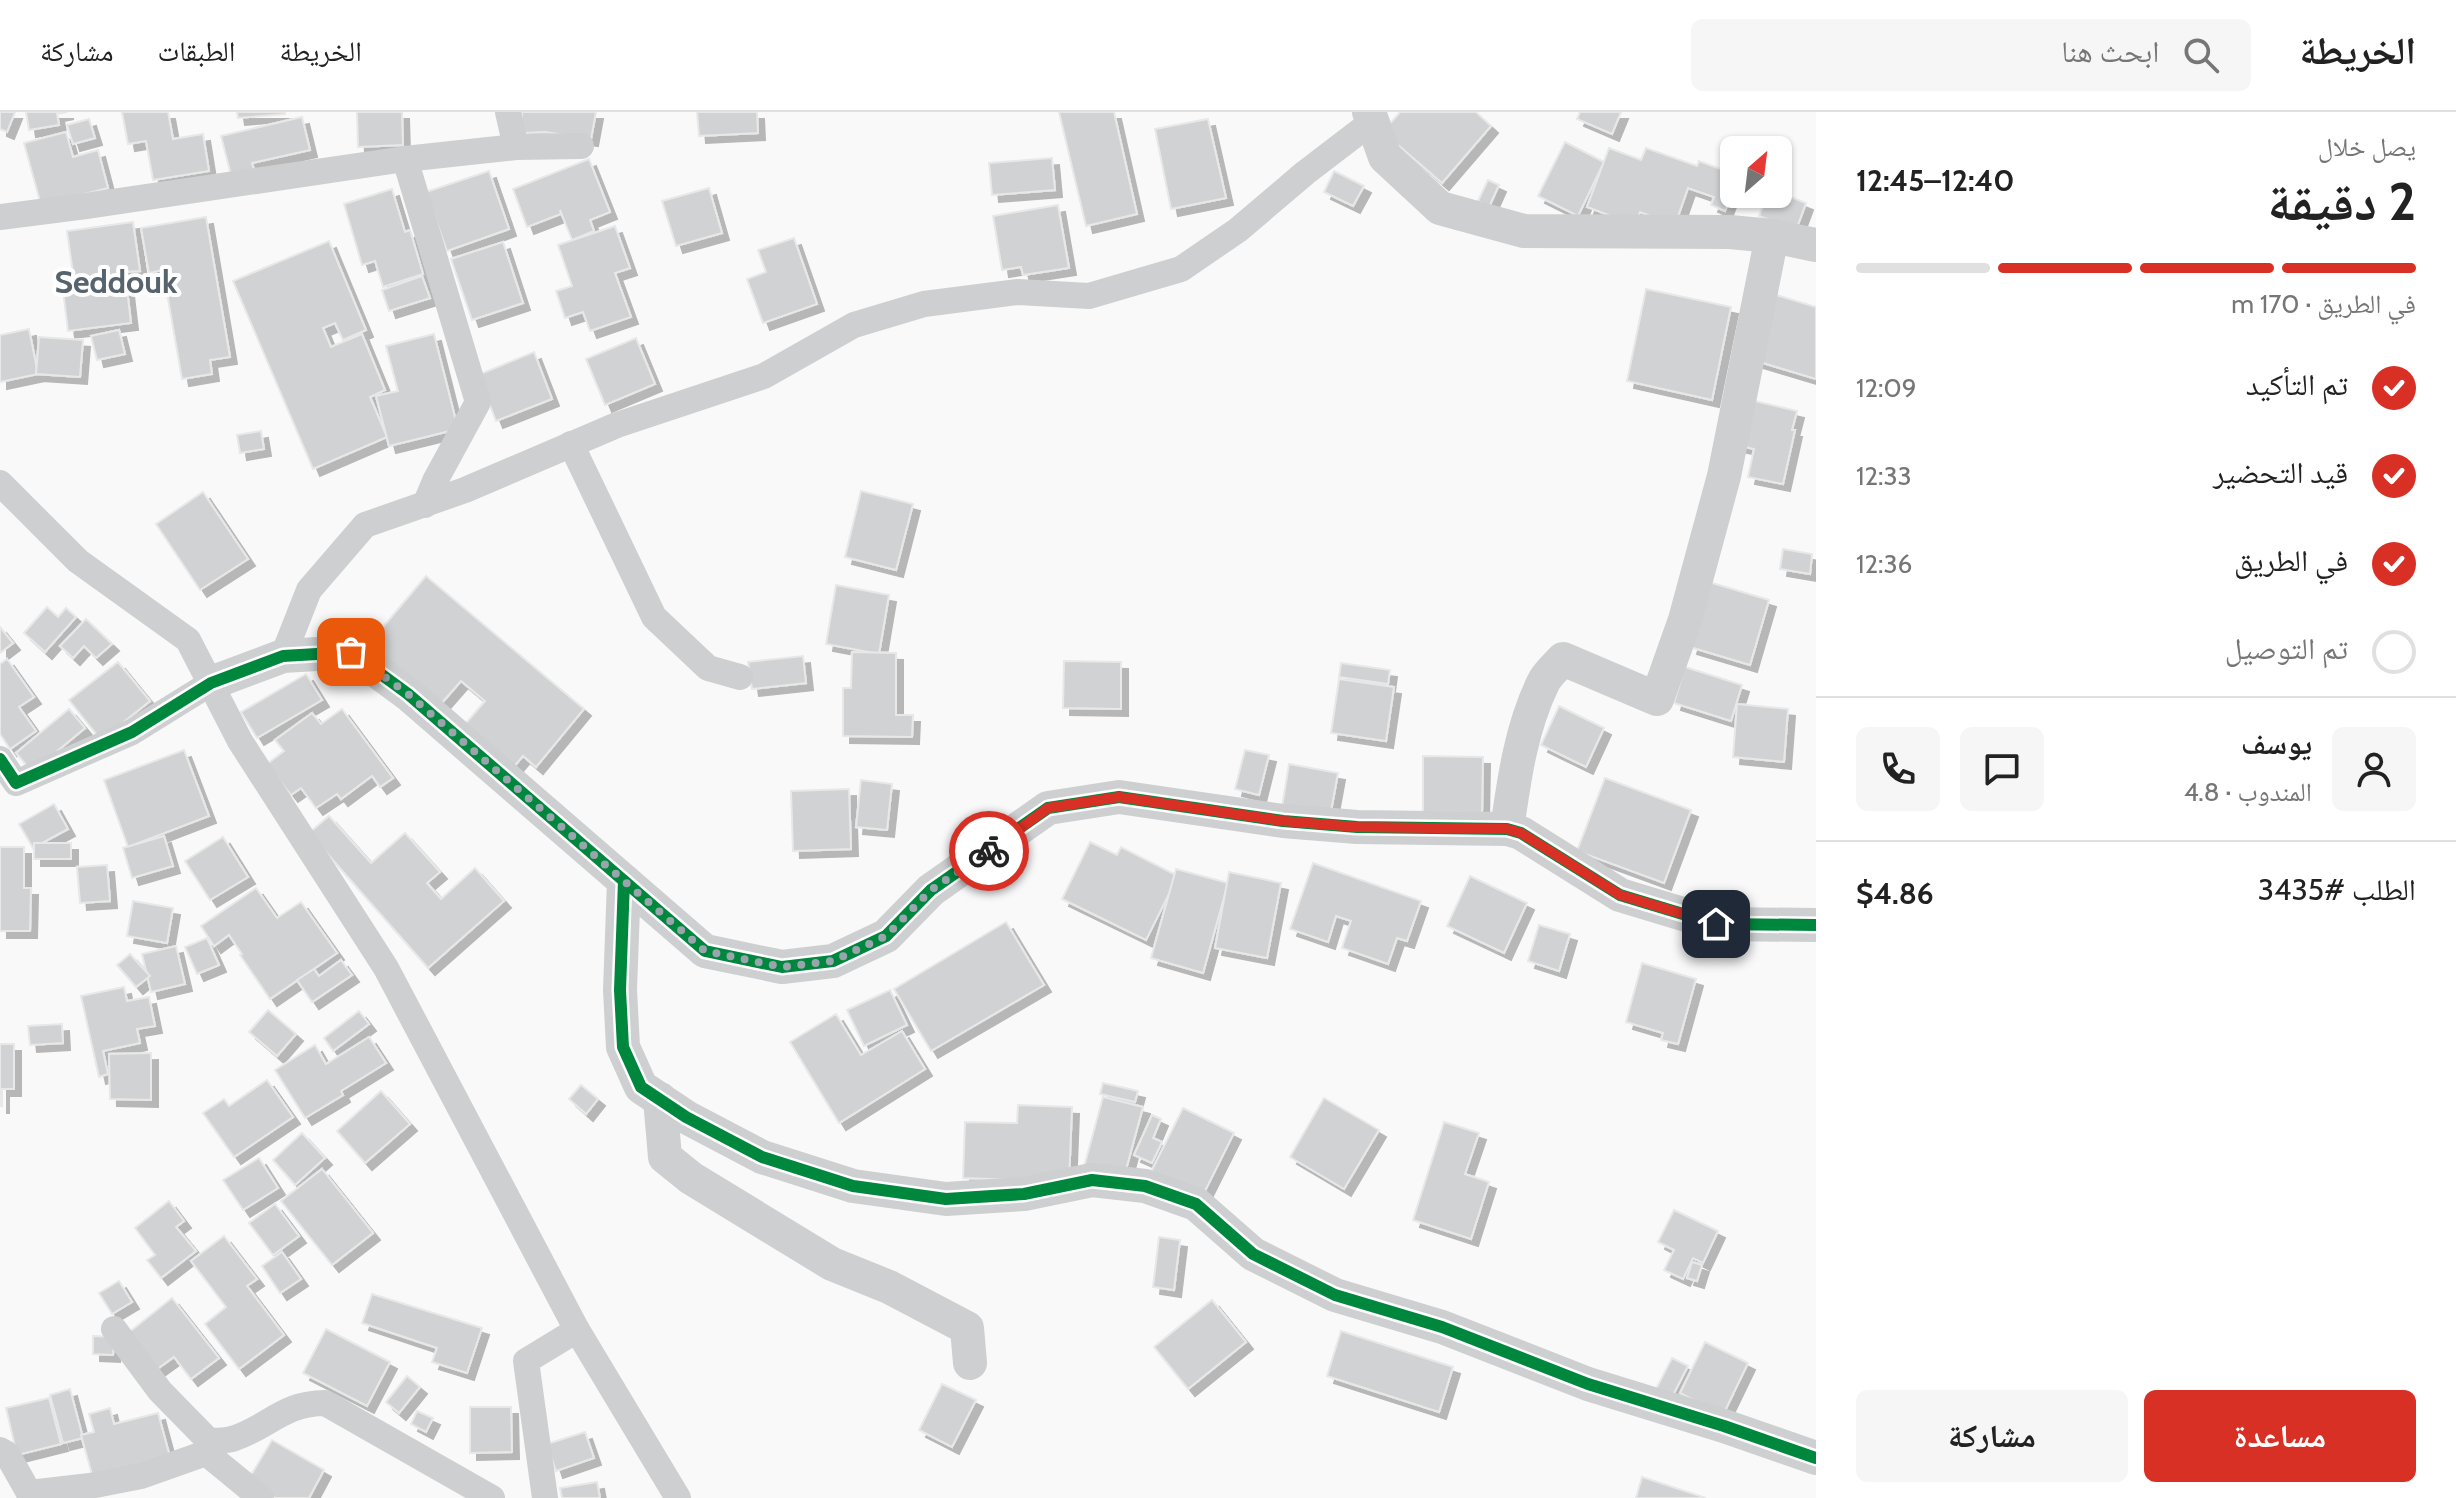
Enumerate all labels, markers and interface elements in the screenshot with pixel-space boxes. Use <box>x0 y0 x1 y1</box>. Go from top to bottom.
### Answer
search box <box>1691 19 2251 91</box>
text: الخريطة <box>2299 27 2416 74</box>
text: ابحث هنا <box>2061 33 2159 70</box>
icon: search <box>2179 33 2223 77</box>
text: مشاركة <box>40 34 114 68</box>
text: الطبقات <box>158 34 235 68</box>
text: الخريطة <box>279 34 362 68</box>
text: يصل خلال <box>2318 131 2416 163</box>
north arrow <box>1720 136 1792 208</box>
map controls <box>1720 136 1792 208</box>
text: 12:40–12:45 <box>1856 162 2014 199</box>
text: 2 دقيقة <box>2268 170 2416 233</box>
district label: Seddouk <box>54 262 178 301</box>
text: في الطريق · 170 m <box>2231 288 2416 320</box>
text: تم التأكيد <box>2246 366 2348 403</box>
icon: check <box>2372 366 2416 410</box>
text: 12:09 <box>1856 372 1916 404</box>
text: قيد التحضير <box>2213 454 2348 491</box>
icon: check <box>2372 454 2416 498</box>
text: 12:33 <box>1856 460 1912 492</box>
text: في الطريق <box>2234 542 2348 579</box>
icon: check <box>2372 542 2416 586</box>
text: 12:36 <box>1856 548 1912 580</box>
pin <box>317 618 385 686</box>
icon: bag <box>329 630 373 674</box>
text: تم التوصيل <box>2225 630 2348 667</box>
text: يوسف <box>2241 725 2312 762</box>
button: phone <box>1856 727 1940 811</box>
button: chat <box>1960 727 2044 811</box>
button: person <box>2332 727 2416 811</box>
text: المندوب · 4.8 <box>2184 776 2312 808</box>
courier <box>949 811 1029 891</box>
icon: bike <box>967 829 1011 873</box>
text: الطلب #3435 <box>2258 871 2416 908</box>
text: $4.86 <box>1856 875 1934 912</box>
pin <box>1682 890 1750 958</box>
icon: home <box>1694 902 1738 946</box>
button: مشاركة <box>1856 1390 2128 1482</box>
button: مساعدة <box>2144 1390 2416 1482</box>

